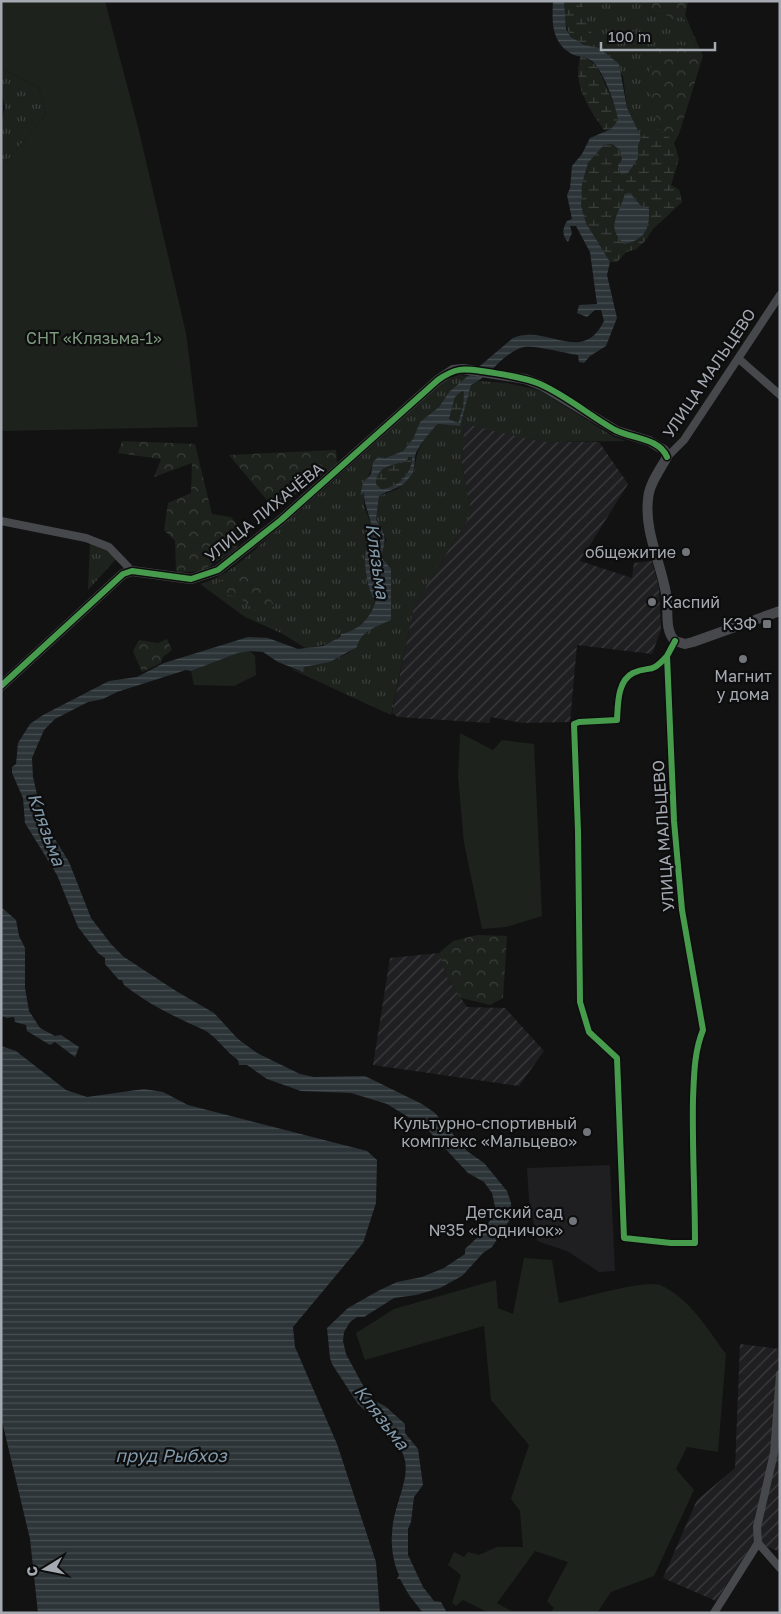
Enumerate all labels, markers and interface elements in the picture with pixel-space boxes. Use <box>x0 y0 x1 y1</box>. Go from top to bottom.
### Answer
scale bar <box>601 20 715 52</box>
text: 100 m <box>608 27 651 45</box>
street label: УЛИЦА МАЛЬЦЕВО <box>658 304 760 442</box>
park label: СНТ «Клязьма-1» <box>26 328 162 348</box>
street label: УЛИЦА ЛИХАЧЁВА <box>201 458 327 566</box>
water label: Клязьма <box>362 522 394 601</box>
place label: общежитие <box>585 542 676 562</box>
marker: общежитие <box>680 546 692 558</box>
place label: Каспий <box>662 592 720 612</box>
marker: Каспий <box>646 596 658 608</box>
place label: КЗФ <box>722 614 757 634</box>
marker: КЗФ <box>761 618 773 630</box>
marker: Магнит у дома <box>737 653 749 665</box>
place label: Магнит у дома <box>714 666 772 704</box>
street label: УЛИЦА МАЛЬЦЕВО <box>648 760 678 912</box>
water label: Клязьма <box>24 790 71 869</box>
place label: Культурно-спортивный комплекс «Мальцево» <box>393 1113 577 1151</box>
marker: Культурно-спортивный комплекс «Мальцево» <box>581 1126 593 1138</box>
place label: Детский сад №35 «Родничок» <box>429 1202 563 1240</box>
marker: Детский сад №35 «Родничок» <box>567 1215 579 1227</box>
water label: Клязьма <box>350 1380 415 1454</box>
water label: пруд Рыбхоз <box>115 1444 228 1466</box>
north arrow <box>20 1544 70 1594</box>
text: С <box>22 1565 41 1578</box>

